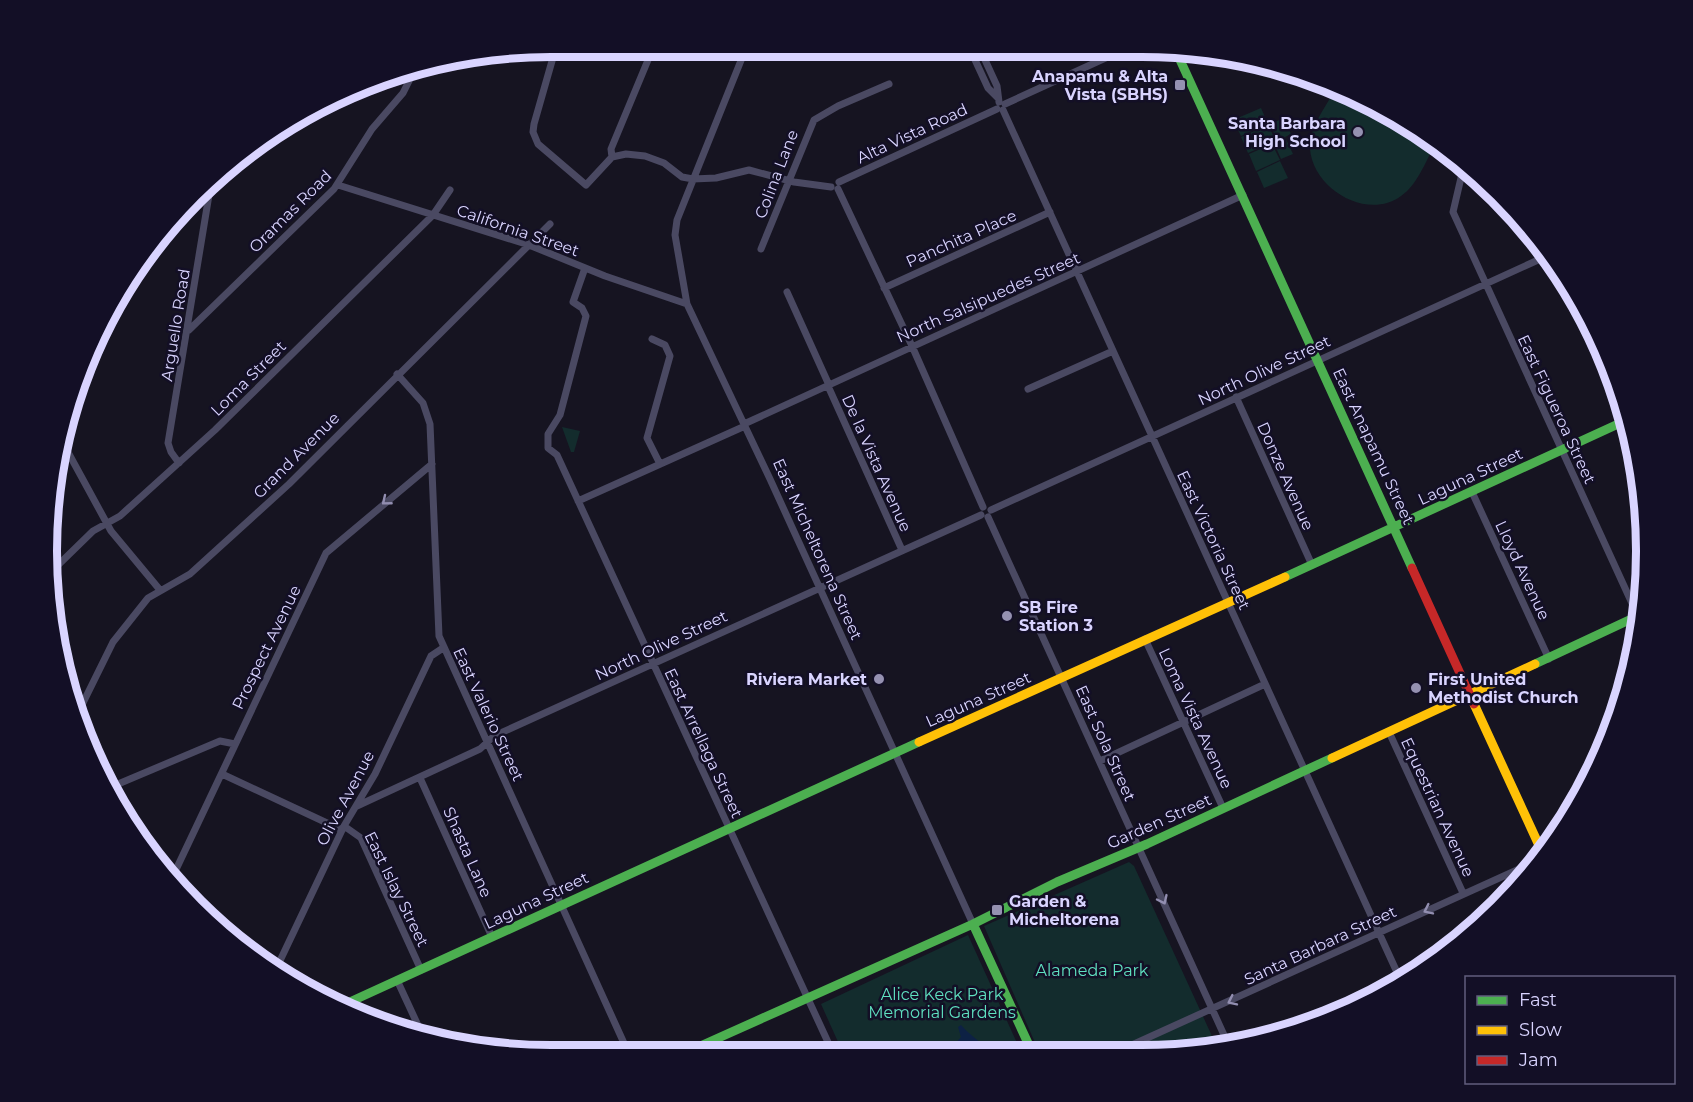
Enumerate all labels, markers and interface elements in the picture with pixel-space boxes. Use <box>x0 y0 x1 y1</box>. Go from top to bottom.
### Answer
place label: Anapamu & Alta Vista (SBHS) <box>1031 67 1168 104</box>
marker: Anapamu & Alta Vista (SBHS) <box>1173 78 1187 92</box>
street label: Alta Vista Road <box>854 99 971 167</box>
place label: Santa Barbara High School <box>1228 114 1346 151</box>
marker: Santa Barbara High School <box>1351 125 1365 139</box>
street label: Colina Lane <box>751 127 802 221</box>
street label: Oramas Road <box>245 166 336 257</box>
street label: California Street <box>454 201 582 260</box>
street label: Panchita Place <box>903 206 1019 271</box>
street label: North Salsipuedes Street <box>893 248 1083 347</box>
street label: Arguello Road <box>157 267 194 383</box>
street label: North Olive Street <box>1195 331 1334 409</box>
street label: East Figueroa Street <box>1514 332 1600 487</box>
street label: Loma Street <box>207 337 290 420</box>
street label: East Anapamu Street <box>1329 365 1418 528</box>
street label: De la Vista Avenue <box>838 392 915 535</box>
street label: Grand Avenue <box>249 408 343 502</box>
street label: Donze Avenue <box>1253 419 1318 533</box>
street label: Laguna Street <box>1415 444 1526 509</box>
street label: East Micheltorena Street <box>769 456 866 643</box>
street label: East Victoria Street <box>1173 467 1254 613</box>
one-way arrow <box>382 494 393 505</box>
street label: Lloyd Avenue <box>1491 518 1554 623</box>
street label: Prospect Avenue <box>228 582 305 712</box>
place label: SB Fire Station 3 <box>1019 598 1093 635</box>
street label: North Olive Street <box>592 606 731 684</box>
marker: SB Fire Station 3 <box>1000 609 1014 623</box>
street label: East Valerio Street <box>449 644 528 785</box>
street label: Loma Vista Avenue <box>1155 645 1237 792</box>
street label: East Arrellaga Street <box>660 665 747 822</box>
street label: Laguna Street <box>923 668 1034 731</box>
place label: Riviera Market <box>746 670 867 689</box>
place label: First United Methodist Church <box>1428 670 1579 707</box>
marker: Riviera Market <box>872 672 886 686</box>
marker: First United Methodist Church <box>1409 681 1423 695</box>
street label: East Sola Street <box>1072 682 1140 804</box>
street label: Equestrian Avenue <box>1397 735 1478 880</box>
street label: Olive Avenue <box>312 748 378 849</box>
street label: Garden Street <box>1104 790 1215 853</box>
street label: Shasta Lane <box>439 804 496 900</box>
street label: East Islay Street <box>360 829 433 950</box>
street label: Laguna Street <box>481 868 592 933</box>
place label: Garden & Micheltorena <box>1009 892 1119 929</box>
one-way arrow <box>1156 894 1168 905</box>
street label: Santa Barbara Street <box>1241 902 1400 989</box>
marker: Garden & Micheltorena <box>990 903 1004 917</box>
one-way arrow <box>1424 903 1435 915</box>
park label: Alameda Park <box>1036 961 1149 980</box>
legend <box>1465 976 1675 1084</box>
park label: Alice Keck Park Memorial Gardens <box>868 985 1016 1022</box>
text: Fast <box>1519 989 1557 1011</box>
one-way arrow <box>1227 993 1238 1005</box>
text: Slow <box>1519 1019 1562 1041</box>
text: Jam <box>1518 1049 1558 1071</box>

